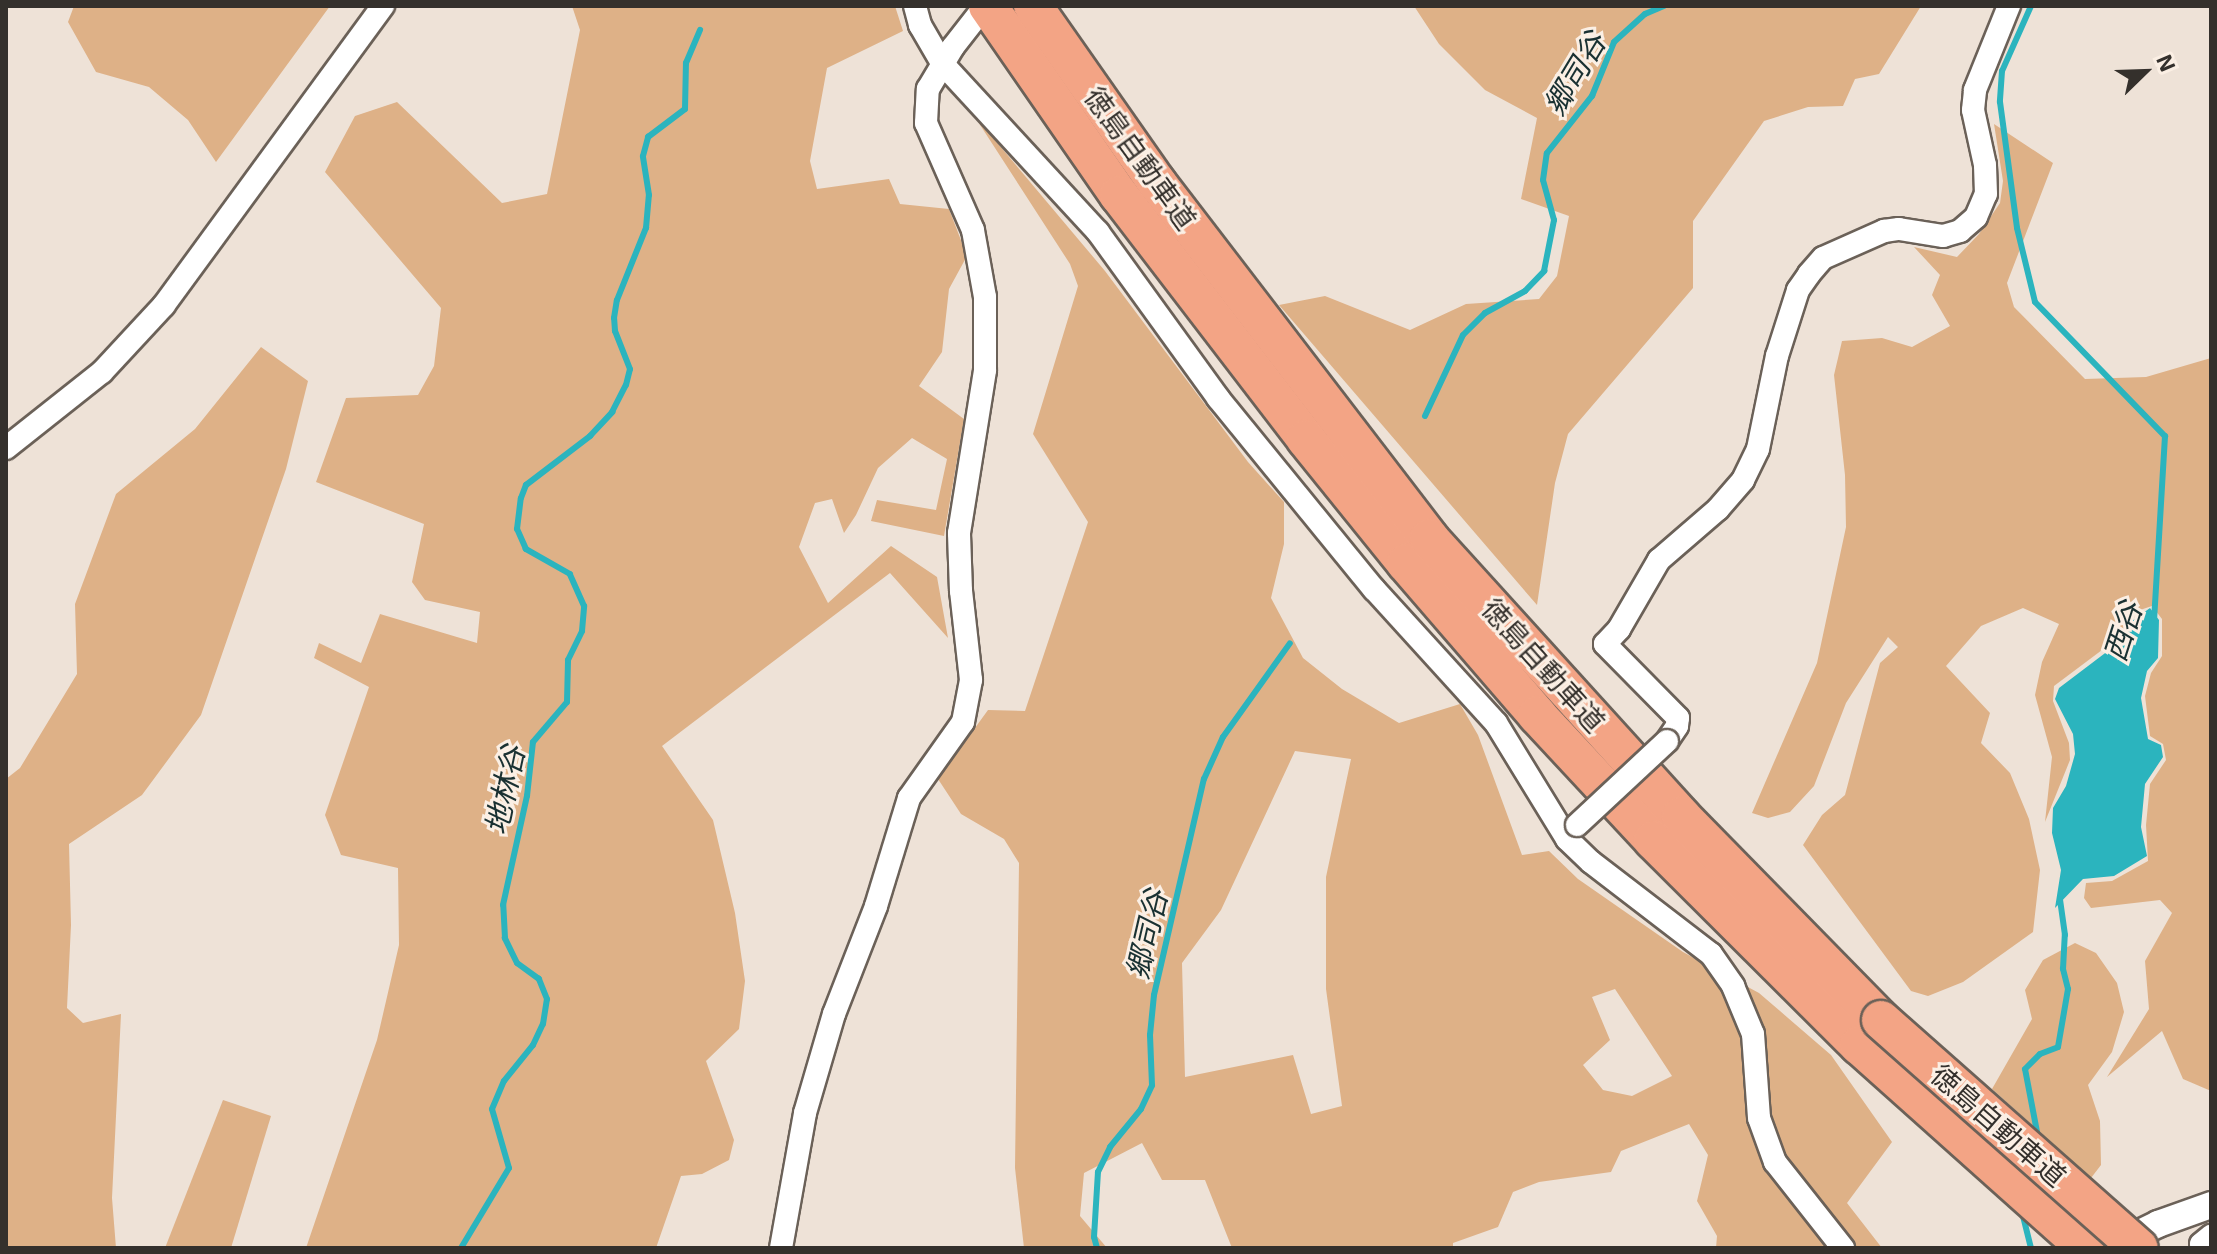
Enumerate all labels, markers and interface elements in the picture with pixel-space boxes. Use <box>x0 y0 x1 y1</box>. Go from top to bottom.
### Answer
water label: 郷司谷 <box>1535 25 1613 121</box>
north arrow <box>2105 32 2185 112</box>
text: N <box>2152 50 2182 75</box>
street label: 徳島自動車道 <box>1078 80 1204 236</box>
street label: 徳島自動車道 <box>1475 591 1613 739</box>
water label: 西谷 <box>2096 597 2148 665</box>
water label: 地林谷 <box>477 742 531 838</box>
water label: 郷司谷 <box>1118 886 1174 982</box>
street label: 徳島自動車道 <box>1925 1057 2073 1193</box>

